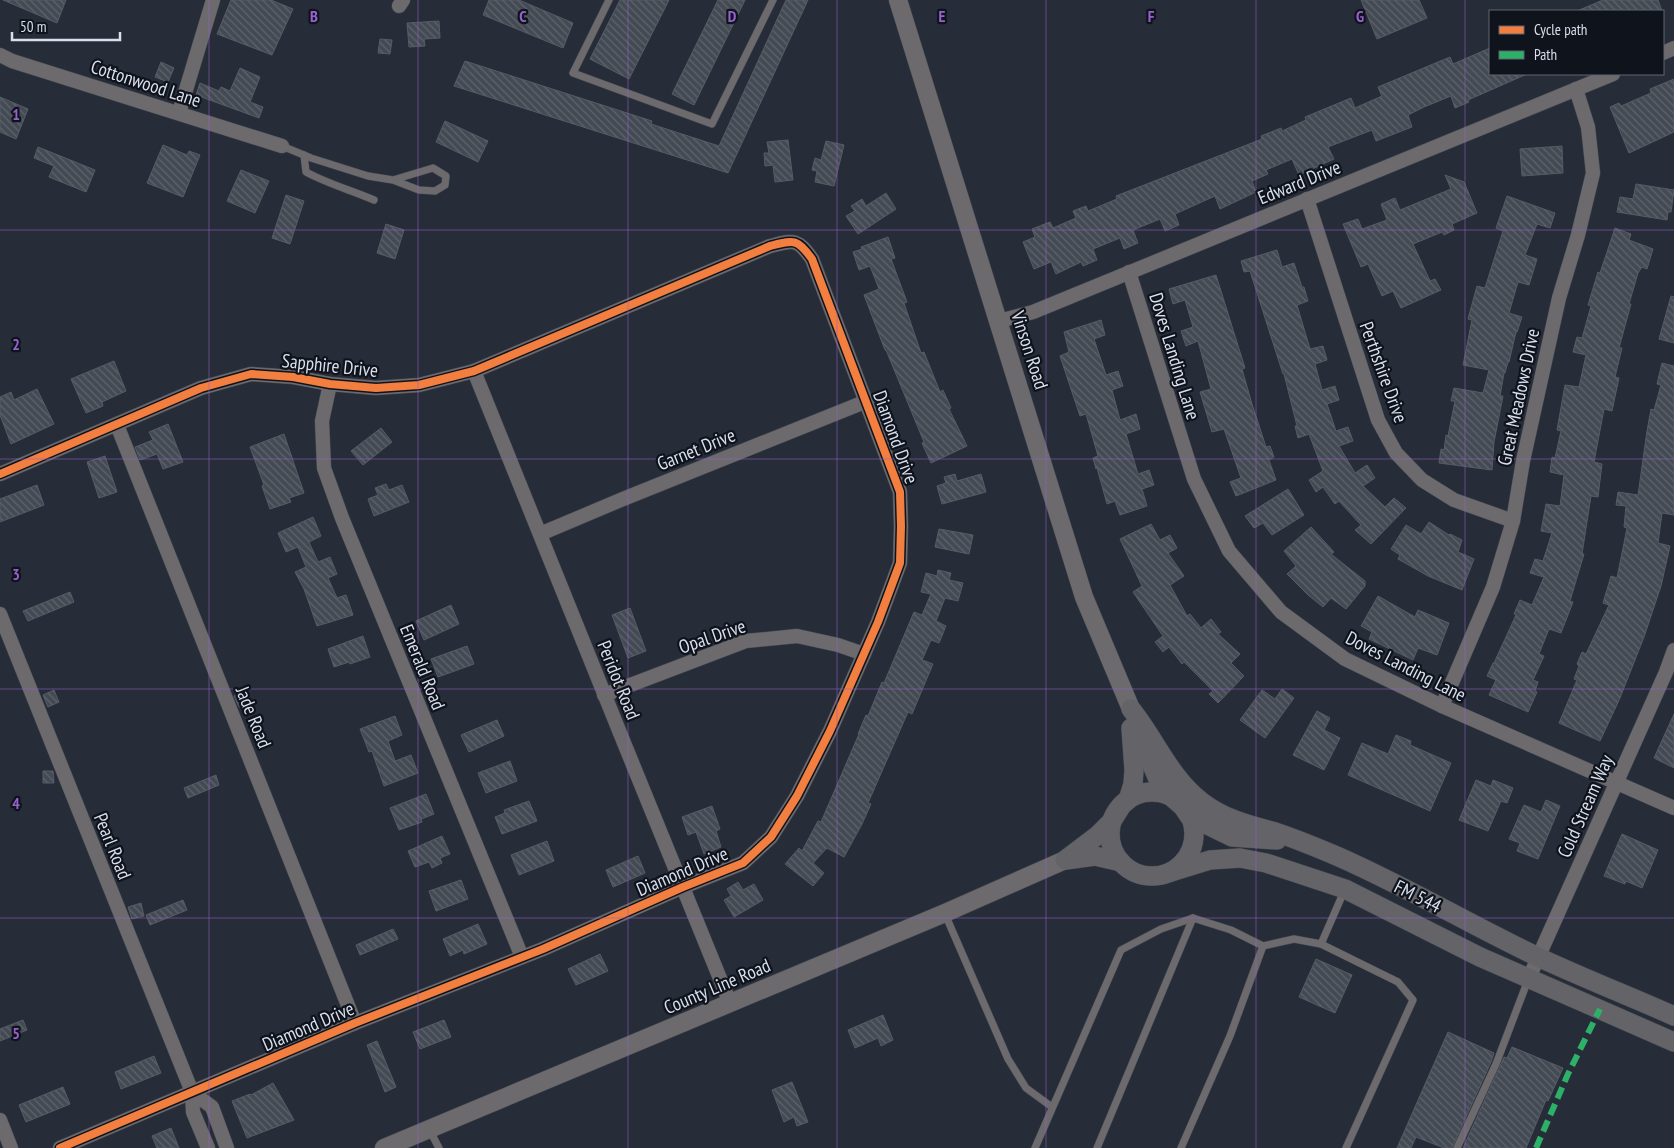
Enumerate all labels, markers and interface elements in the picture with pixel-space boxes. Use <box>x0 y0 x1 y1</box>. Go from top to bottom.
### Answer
text: B <box>310 6 318 26</box>
text: C <box>519 6 527 26</box>
text: D <box>728 6 737 26</box>
text: E <box>939 6 946 26</box>
text: F <box>1148 6 1155 26</box>
text: G <box>1356 6 1364 26</box>
scale bar <box>12 10 120 42</box>
legend <box>1489 10 1664 75</box>
text: 50 m <box>20 17 46 36</box>
text: Cycle path <box>1534 20 1587 39</box>
text: Path <box>1534 45 1557 64</box>
street label: Cottonwood Lane <box>88 54 204 112</box>
text: 1 <box>12 104 20 124</box>
street label: Edward Drive <box>1254 154 1344 209</box>
street label: Doves Landing Lane <box>1144 290 1206 423</box>
street label: Vinson Road <box>1006 307 1054 392</box>
street label: Perthshire Drive <box>1355 318 1413 426</box>
street label: Great Meadows Drive <box>1492 326 1544 468</box>
text: 2 <box>12 334 20 354</box>
street label: Sapphire Drive <box>281 348 379 382</box>
street label: Diamond Drive <box>868 387 924 487</box>
street label: Garnet Drive <box>653 422 739 476</box>
text: 3 <box>12 564 20 584</box>
street label: Opal Drive <box>675 613 749 659</box>
street label: Emerald Road <box>395 621 451 713</box>
street label: Doves Landing Lane <box>1342 625 1470 707</box>
street label: Peridot Road <box>592 637 646 723</box>
street label: Jade Road <box>230 682 277 751</box>
street label: Cold Stream Way <box>1552 750 1619 861</box>
text: 4 <box>12 793 20 813</box>
street label: Pearl Road <box>89 809 137 883</box>
street label: Diamond Drive <box>632 841 732 901</box>
street label: FM 544 <box>1390 874 1446 918</box>
street label: County Line Road <box>660 953 774 1019</box>
street label: Diamond Drive <box>258 996 358 1056</box>
text: 5 <box>12 1023 20 1043</box>

